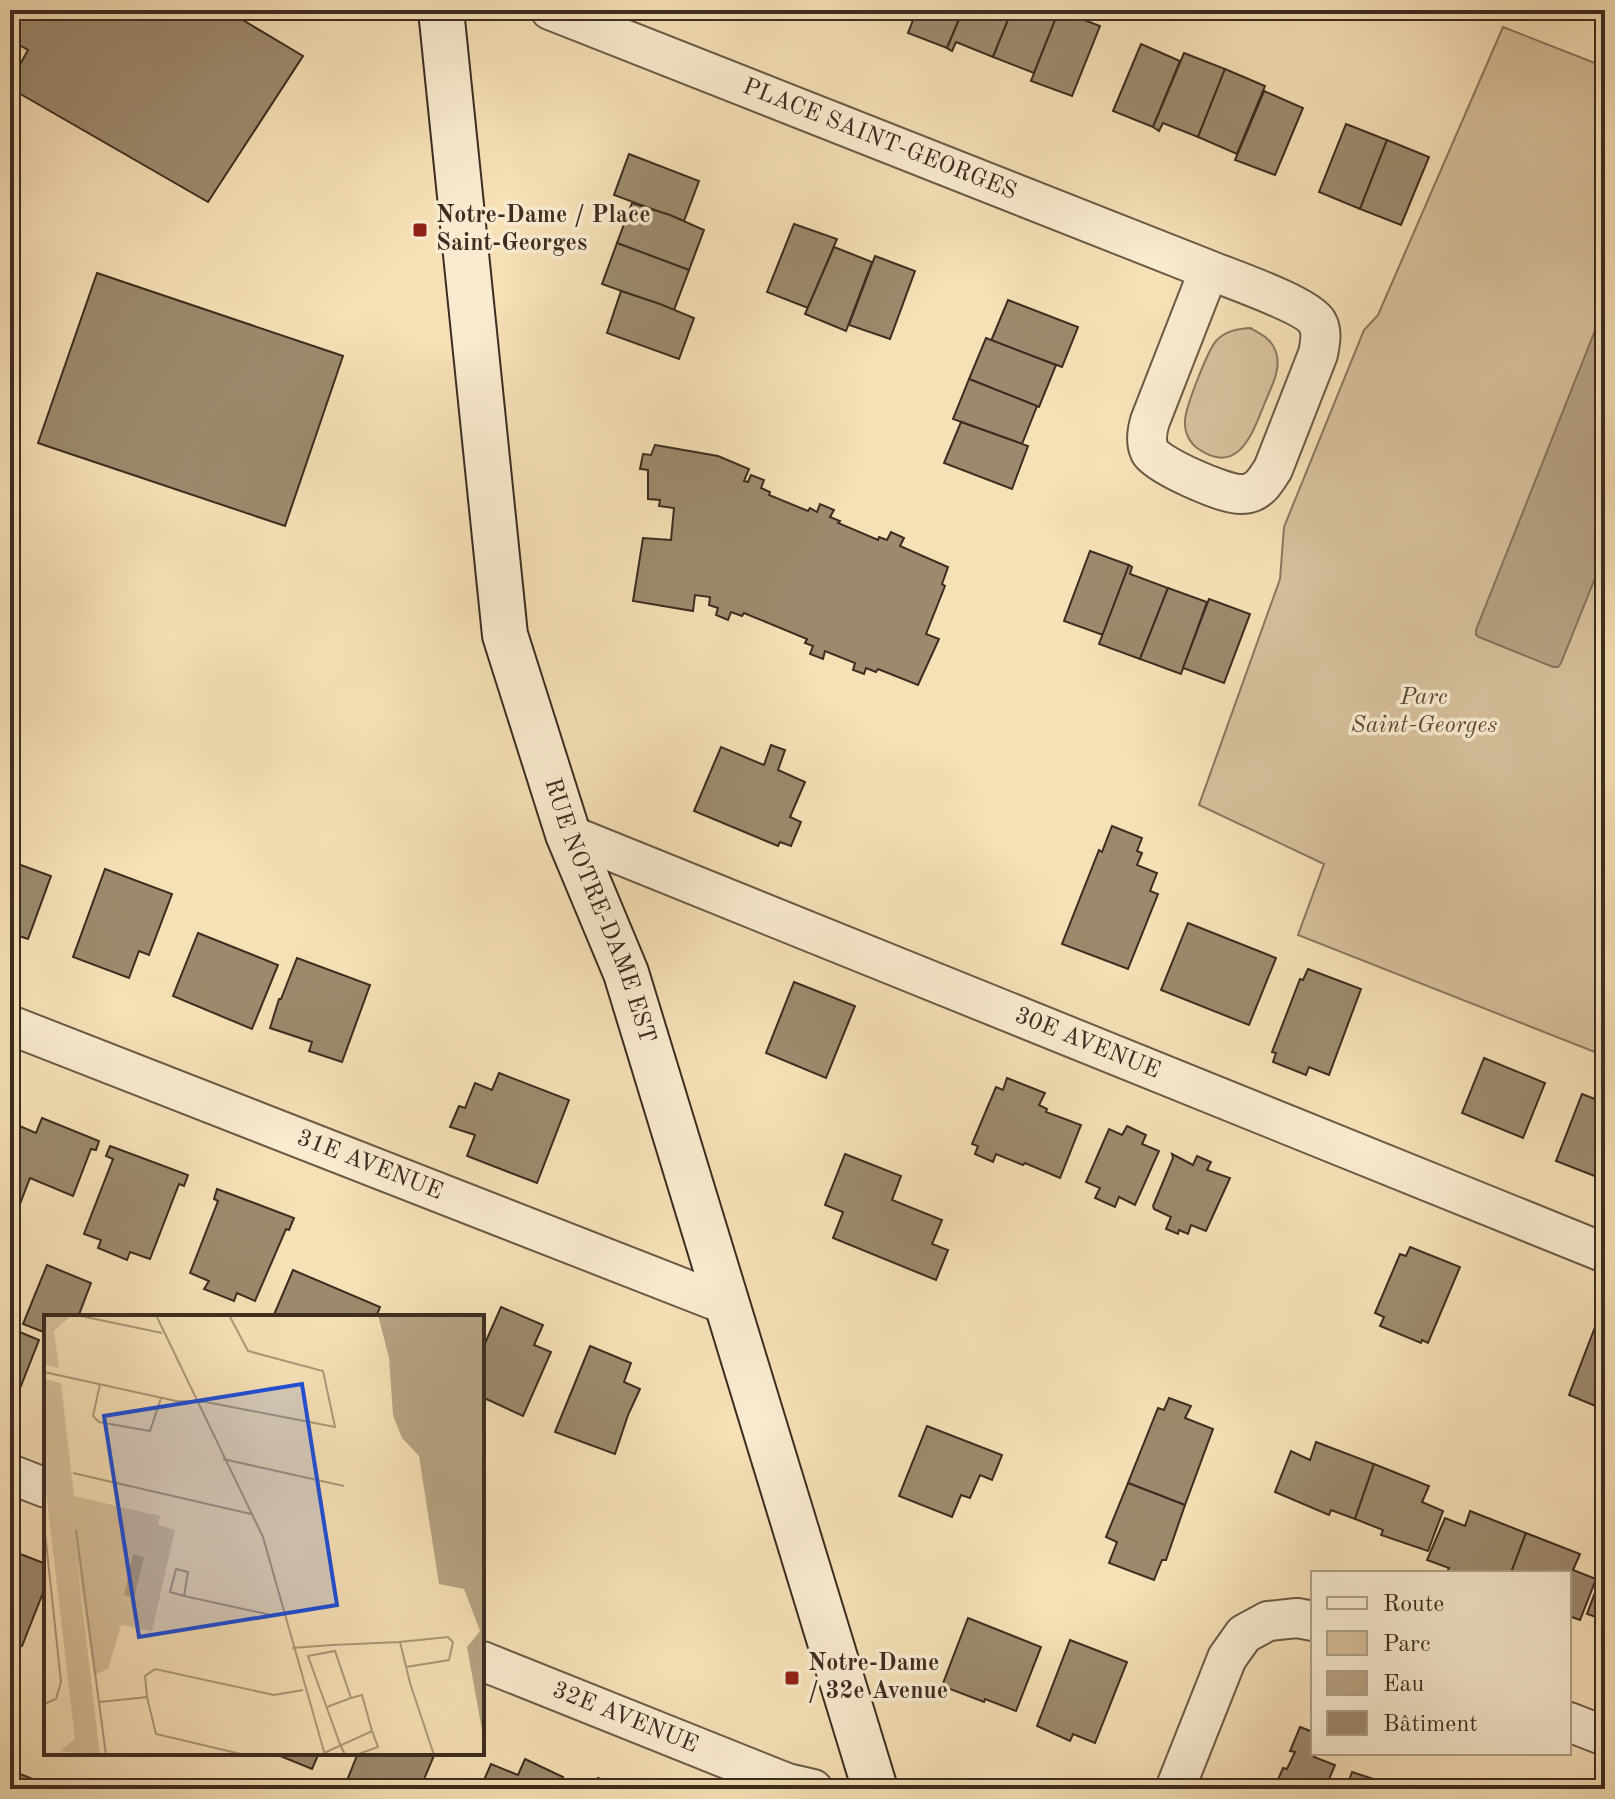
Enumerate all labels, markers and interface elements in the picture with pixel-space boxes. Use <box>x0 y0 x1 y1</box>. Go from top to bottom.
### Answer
street label: PLACE SAINT-GEORGES <box>739 75 1020 205</box>
place label: Notre-Dame / Place Saint-Georges <box>436 204 651 256</box>
marker: Notre-Dame / Place Saint-Georges <box>411 221 429 239</box>
park label: Parc Saint-Georges <box>1351 686 1497 738</box>
street label: RUE NOTRE-DAME EST <box>539 776 659 1046</box>
street label: 30E AVENUE <box>1011 1004 1163 1084</box>
street label: 31E AVENUE <box>293 1126 446 1205</box>
inset map <box>44 1315 484 1755</box>
legend <box>1311 1571 1571 1755</box>
text: Route <box>1383 1593 1444 1617</box>
text: Parc <box>1383 1633 1430 1657</box>
place label: Notre-Dame / 32e Avenue <box>808 1652 948 1704</box>
marker: Notre-Dame / 32e Avenue <box>783 1669 801 1687</box>
text: Eau <box>1383 1673 1424 1697</box>
street label: 32E AVENUE <box>549 1678 701 1758</box>
text: Bâtiment <box>1383 1713 1478 1737</box>

